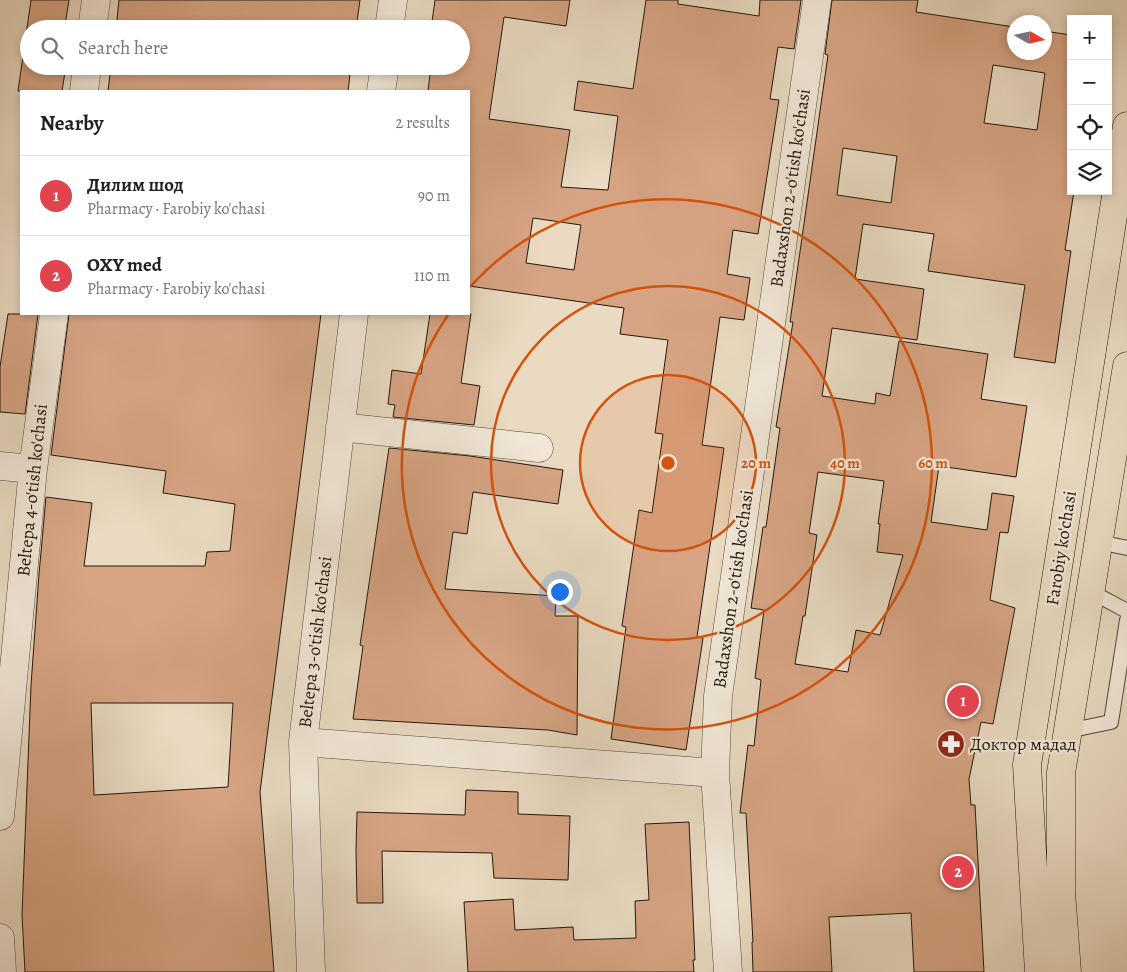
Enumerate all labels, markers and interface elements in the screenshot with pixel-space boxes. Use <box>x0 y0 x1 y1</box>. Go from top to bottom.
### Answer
north arrow <box>1007 15 1052 60</box>
map controls <box>1067 15 1112 195</box>
button: + <box>1067 15 1112 60</box>
search box <box>20 20 470 75</box>
icon: search <box>38 34 66 62</box>
text: Search here <box>78 35 168 61</box>
button: − <box>1067 60 1112 105</box>
street label: Badaxshon 2-o'tish ko'chasi <box>764 87 816 289</box>
button: locate <box>1067 105 1112 150</box>
text: Nearby <box>40 109 103 137</box>
text: 2 results <box>395 112 450 134</box>
button: layers <box>1067 150 1112 195</box>
text: Дилим шод <box>87 172 184 198</box>
text: 1 <box>53 185 59 207</box>
text: 90 m <box>418 185 450 207</box>
text: Pharmacy · Farobiy ko'chasi <box>87 198 265 220</box>
text: OXY med <box>87 252 162 278</box>
text: 2 <box>52 265 60 287</box>
text: 110 m <box>414 265 450 287</box>
text: Pharmacy · Farobiy ko'chasi <box>87 278 265 300</box>
street label: Beltepa 4-o'tish ko'chasi <box>11 402 53 578</box>
text: 20 m <box>741 453 771 473</box>
text: 40 m <box>830 453 860 473</box>
text: 60 m <box>918 453 948 473</box>
centre of rings <box>659 454 677 472</box>
street label: Badaxshon 2-o'tish ko'chasi <box>707 488 759 690</box>
street label: Farobiy ko'chasi <box>1040 489 1082 607</box>
street label: Beltepa 3-o'tish ko'chasi <box>293 555 337 729</box>
your location <box>547 579 573 605</box>
pin: 1 <box>947 682 979 720</box>
pharmacy icon: Доктор мадад <box>936 729 966 759</box>
place label: Доктор мадад <box>970 732 1077 756</box>
pin: 2 <box>942 853 974 891</box>

